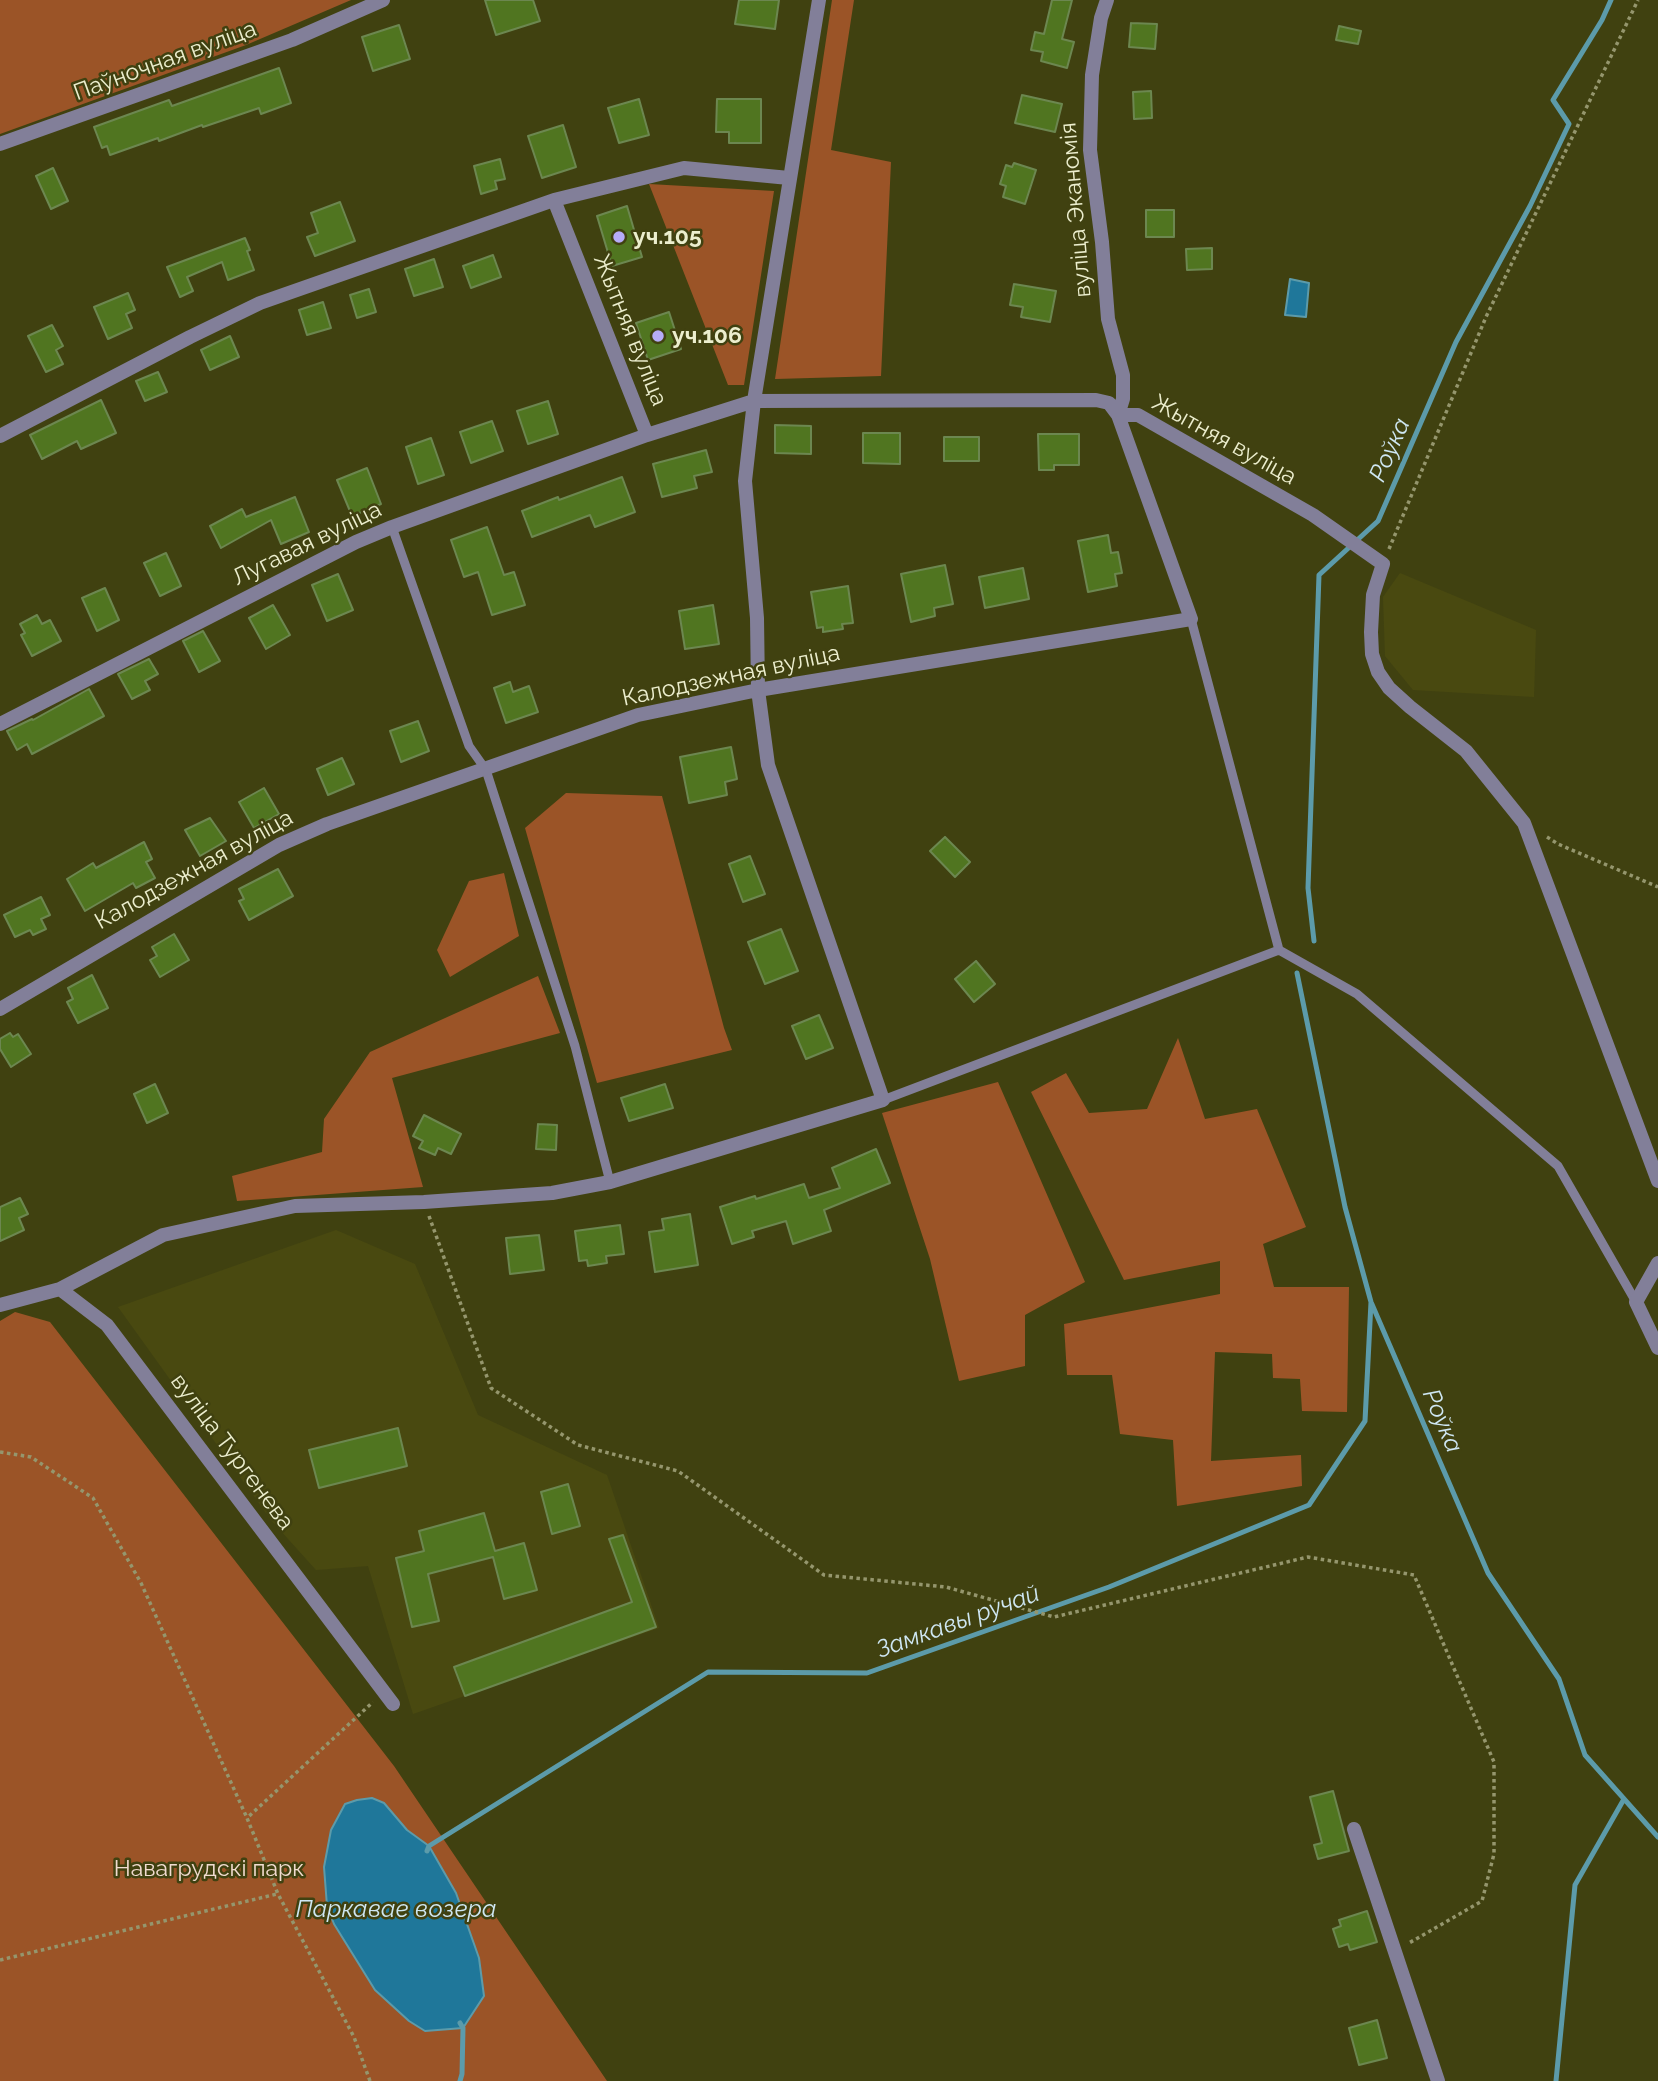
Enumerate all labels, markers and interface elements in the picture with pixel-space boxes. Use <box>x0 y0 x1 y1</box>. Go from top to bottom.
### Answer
street label: Паўночная вуліца <box>70 15 260 107</box>
street label: вуліца Эканомія <box>1055 121 1097 299</box>
place label: уч.105 <box>633 223 702 251</box>
marker: уч.105 <box>611 229 627 245</box>
street label: Жытняя вуліца <box>587 250 673 410</box>
place label: уч.106 <box>672 322 742 350</box>
marker: уч.106 <box>650 328 666 344</box>
street label: Жытняя вуліца <box>1147 389 1301 491</box>
water label: Роўка <box>1363 414 1417 486</box>
street label: Лугавая вуліца <box>228 496 386 592</box>
street label: Калодзежная вуліца <box>620 639 842 713</box>
street label: Калодзежная вуліца <box>90 804 298 936</box>
street label: вуліца Тургенева <box>164 1369 300 1535</box>
water label: Роўка <box>1416 1385 1468 1457</box>
water label: Замкавы ручай <box>872 1579 1044 1665</box>
park label: Навагрудскі парк <box>114 1855 304 1883</box>
water label: Паркавае возера <box>296 1896 496 1924</box>

